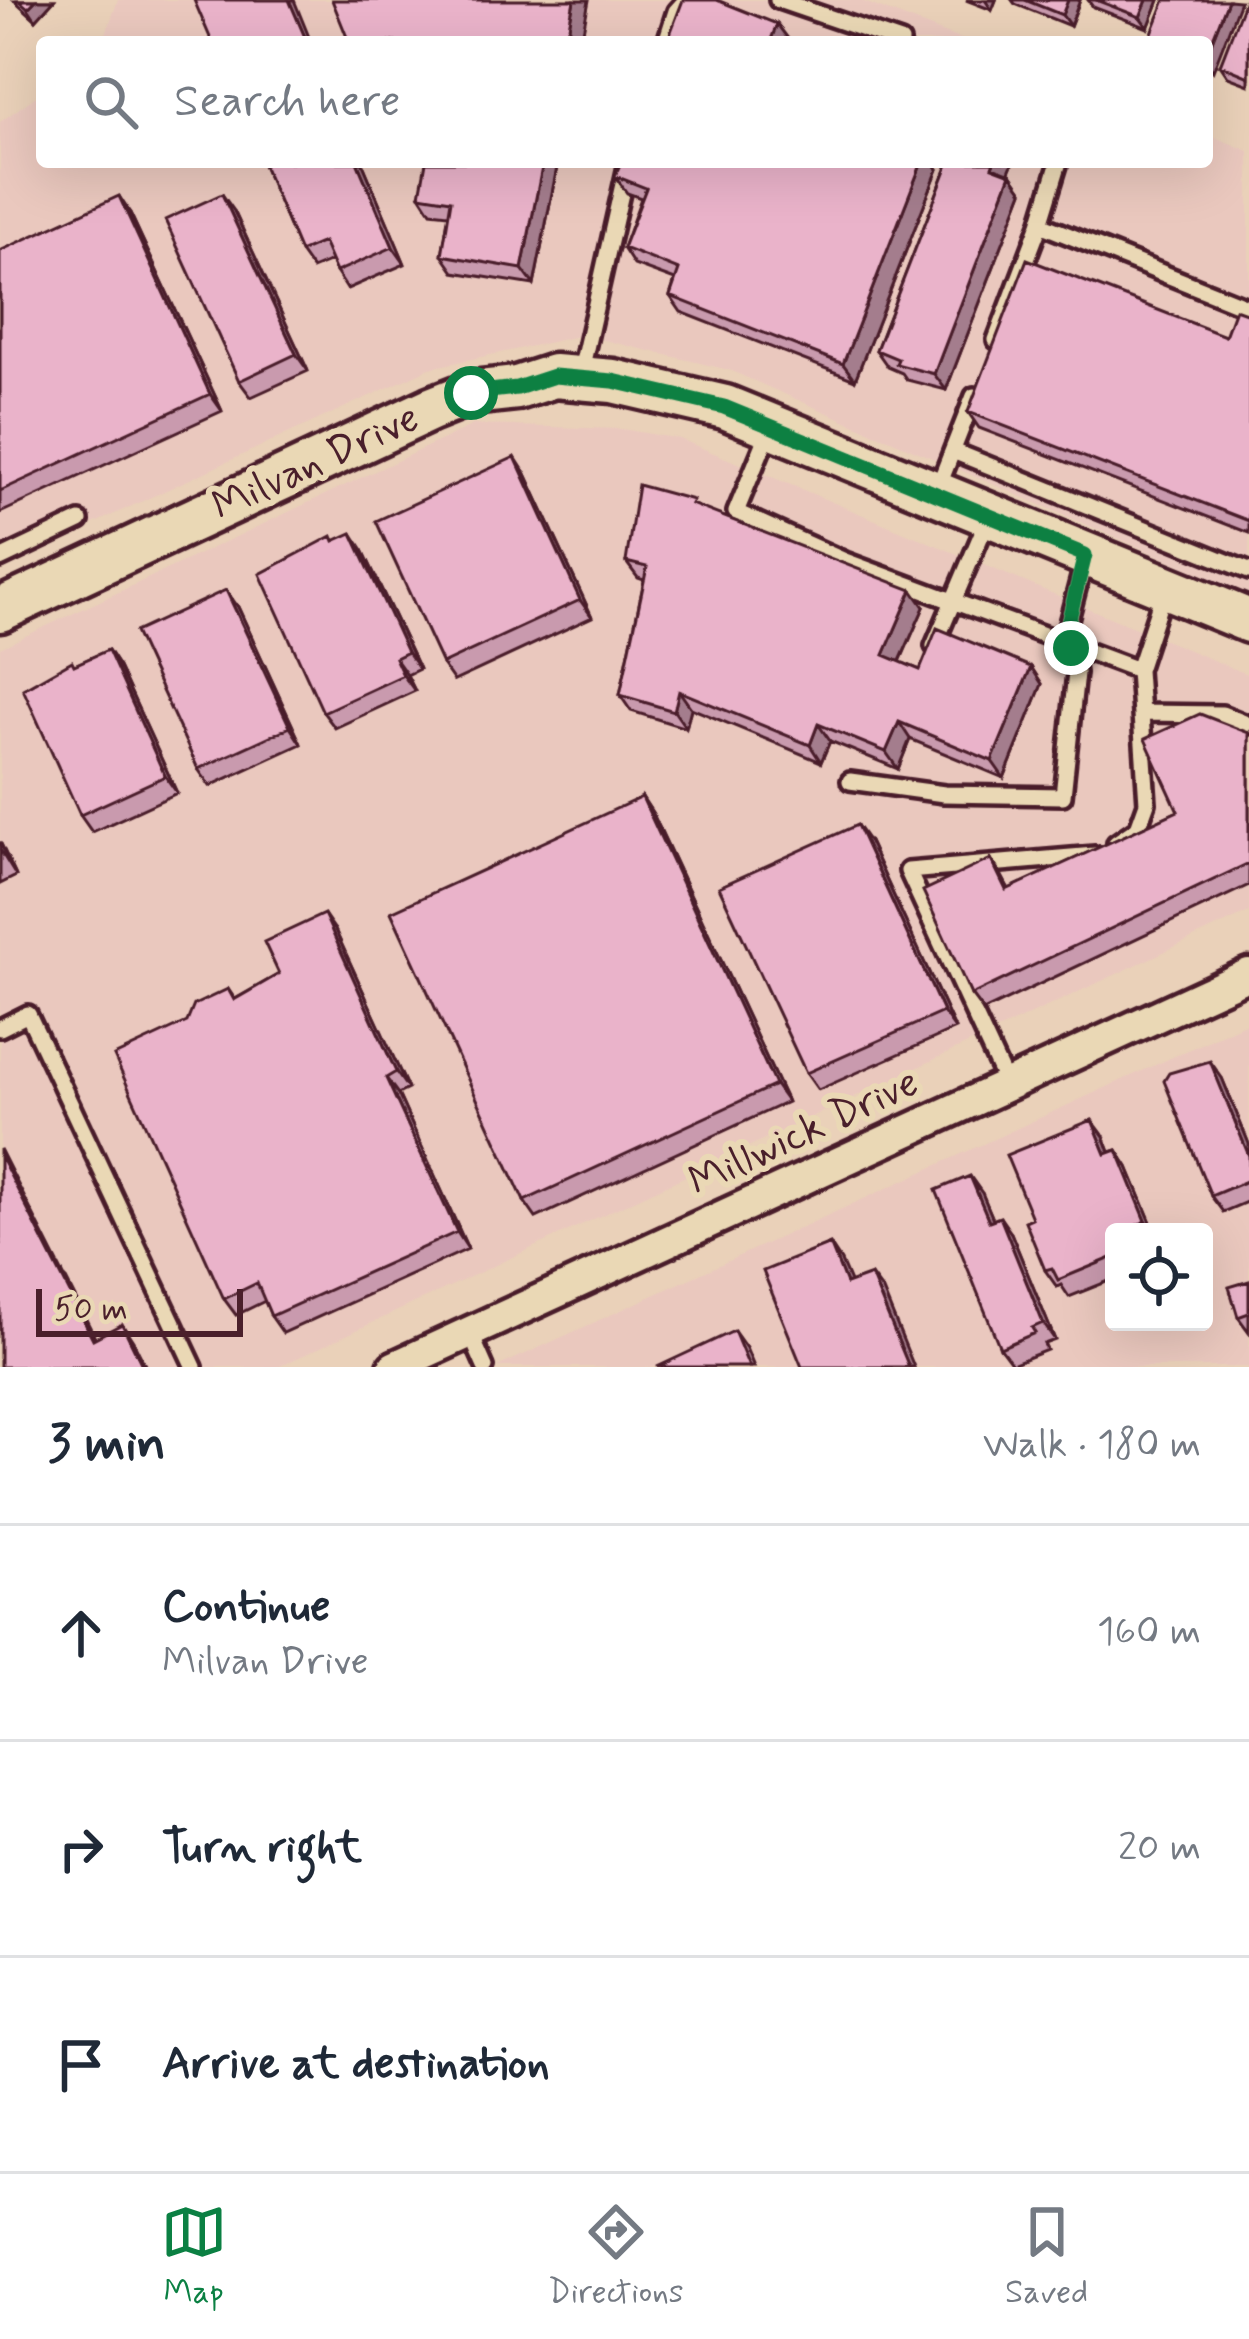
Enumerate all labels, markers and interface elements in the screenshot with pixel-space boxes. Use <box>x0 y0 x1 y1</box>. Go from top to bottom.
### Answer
search box <box>36 36 1213 168</box>
icon: search <box>78 69 144 135</box>
text: Search here <box>174 73 401 132</box>
route start <box>444 366 498 420</box>
street label: Milvan Drive <box>204 391 428 535</box>
route end <box>1044 621 1098 675</box>
street label: Millwick Drive <box>680 1056 928 1210</box>
map controls <box>1105 1223 1213 1331</box>
button: locate <box>1105 1223 1213 1331</box>
scale bar <box>36 1283 243 1336</box>
text: 50 m <box>54 1288 128 1332</box>
text: 3 min <box>48 1412 166 1478</box>
text: Walk · 180 m <box>983 1420 1201 1471</box>
text: Continue <box>162 1578 330 1637</box>
icon: ahead <box>48 1600 114 1666</box>
text: 160 m <box>1097 1607 1201 1658</box>
text: Milvan Drive <box>162 1637 369 1688</box>
icon: right <box>48 1816 114 1882</box>
text: Turn right <box>162 1819 362 1878</box>
text: 20 m <box>1118 1823 1201 1874</box>
icon: arrive <box>48 2032 114 2098</box>
text: Arrive at destination <box>162 2035 550 2094</box>
tab: Map <box>161 2199 227 2315</box>
tab: Directions <box>548 2199 684 2315</box>
tab: Saved <box>1005 2199 1088 2315</box>

